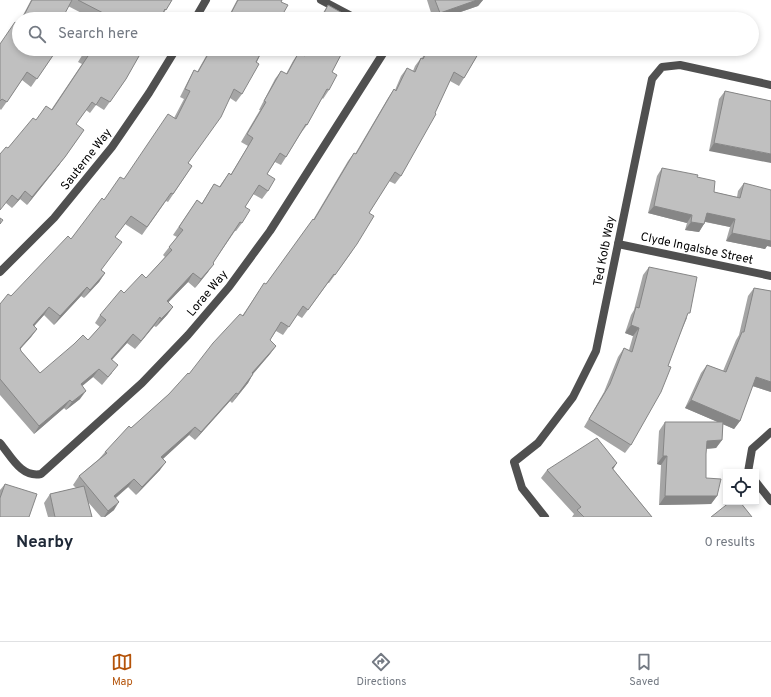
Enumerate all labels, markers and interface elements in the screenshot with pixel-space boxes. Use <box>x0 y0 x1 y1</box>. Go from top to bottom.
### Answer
search box <box>12 12 759 56</box>
icon: search <box>26 23 48 45</box>
text: Search here <box>58 25 138 44</box>
street label: Sauterne Way <box>58 125 116 194</box>
street label: Ted Kolb Way <box>590 215 620 288</box>
street label: Clyde Ingalsbe Street <box>639 229 755 269</box>
street label: Lorae Way <box>184 267 232 320</box>
map controls <box>723 469 759 505</box>
button: locate <box>723 469 759 505</box>
text: Nearby <box>16 532 73 554</box>
text: 0 results <box>704 535 755 551</box>
tab: Map <box>111 651 133 689</box>
tab: Directions <box>356 651 406 689</box>
tab: Saved <box>629 651 660 689</box>

